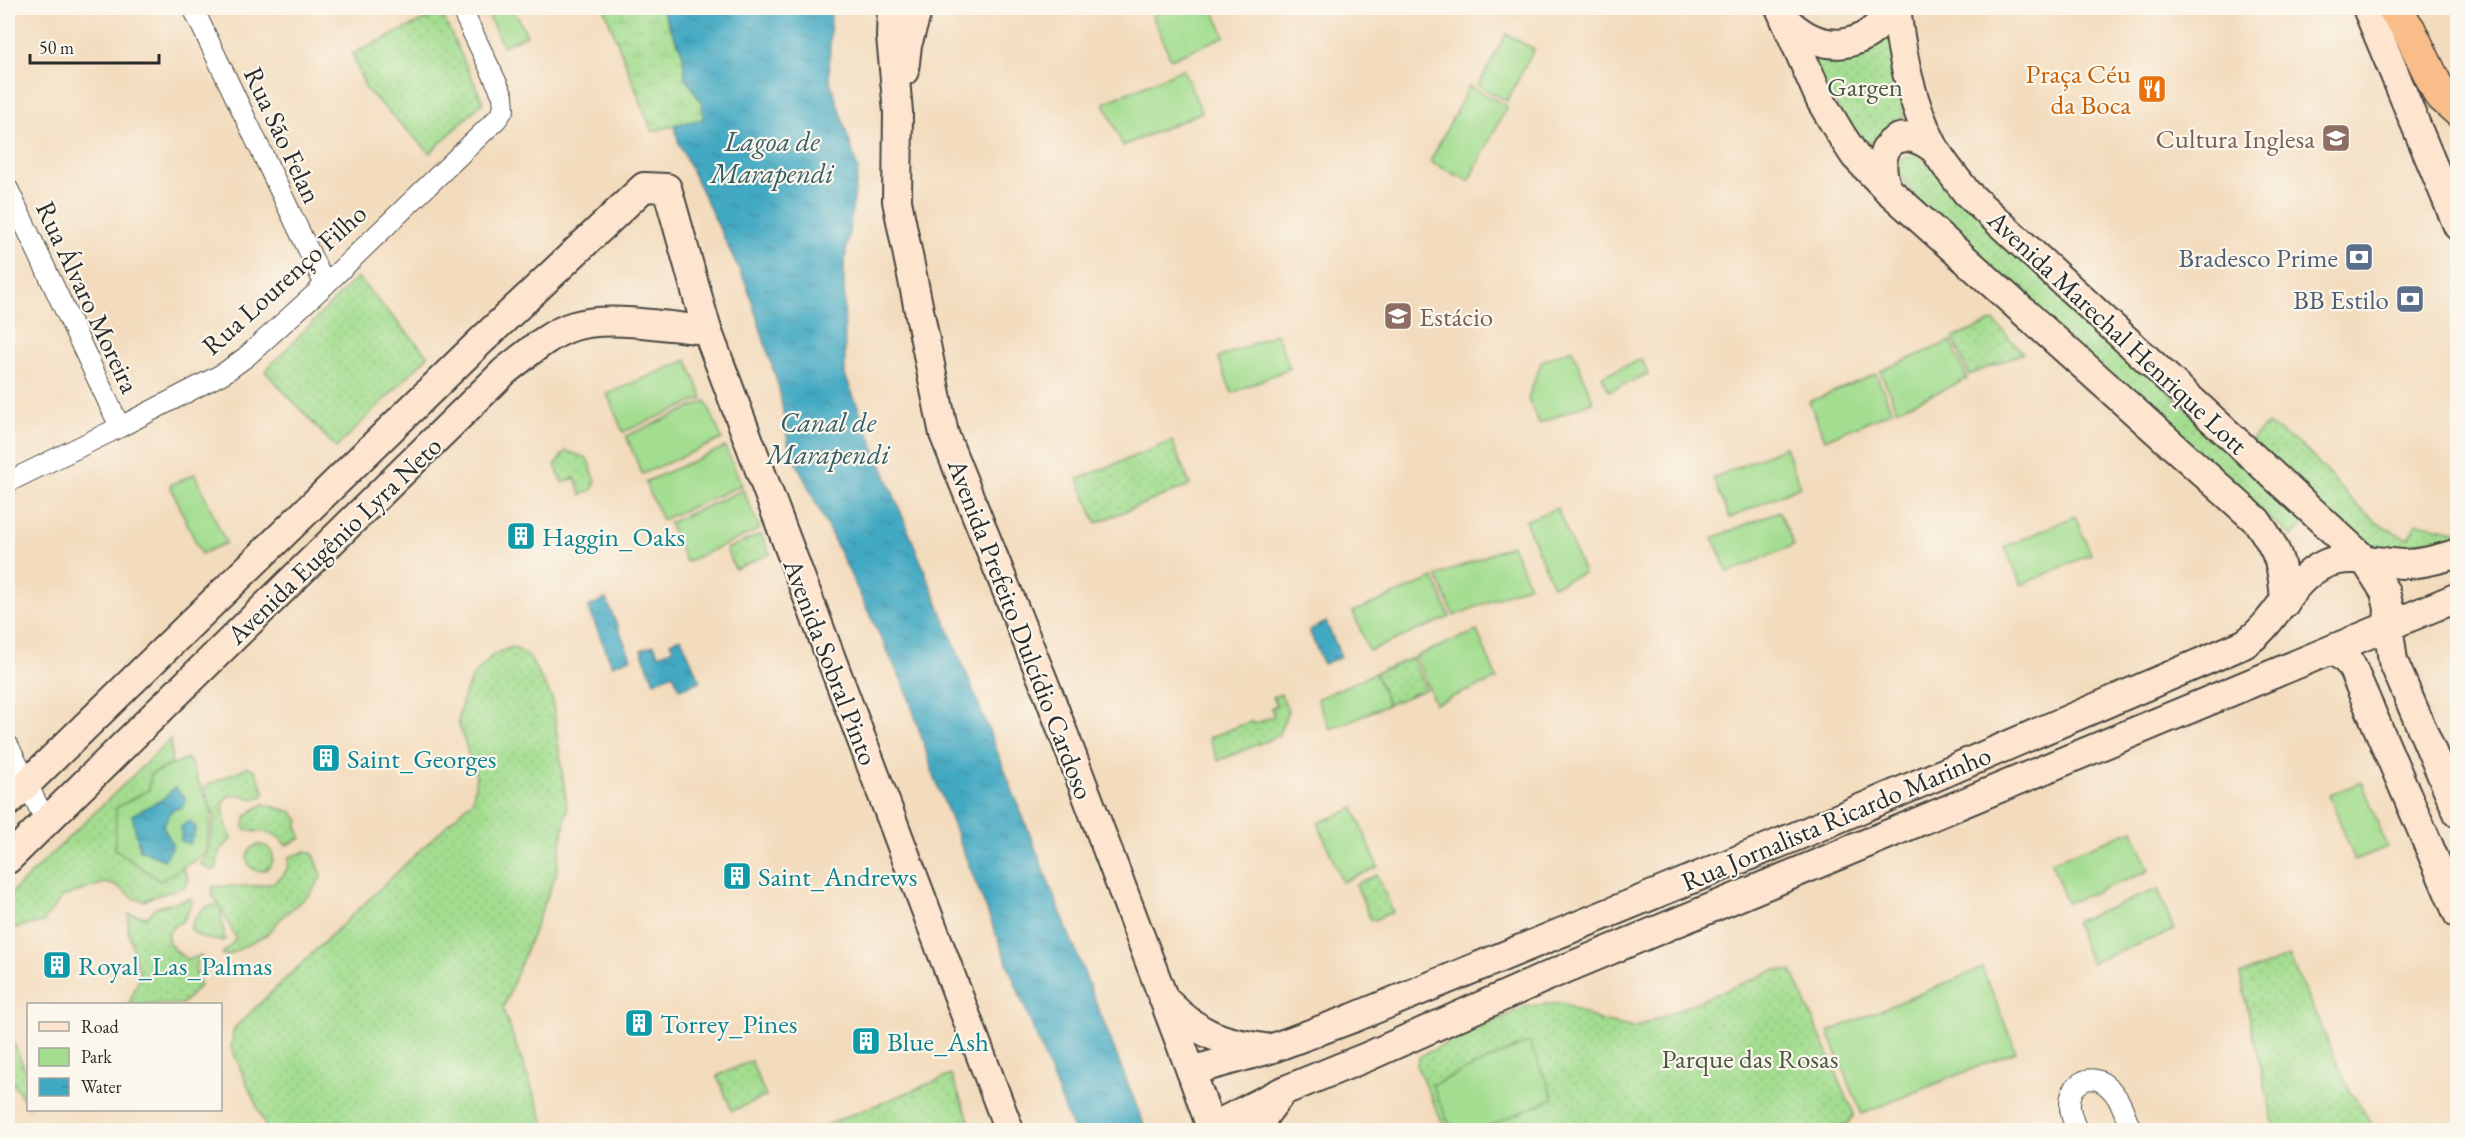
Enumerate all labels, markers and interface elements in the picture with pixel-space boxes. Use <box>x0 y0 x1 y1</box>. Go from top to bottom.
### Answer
scale bar <box>30 27 159 65</box>
text: 50 m <box>39 36 74 59</box>
place label: Praça Céu da Boca <box>2026 56 2131 122</box>
street label: Rua São Felan <box>236 61 330 209</box>
park label: Gargen <box>1827 69 1903 104</box>
restaurant icon: Praça Céu da Boca <box>2136 73 2168 105</box>
place label: Cultura Inglesa <box>2156 121 2315 156</box>
school or university icon: Cultura Inglesa <box>2320 122 2352 154</box>
water label: Lagoa de Marapendi <box>708 123 835 191</box>
street label: Rua Álvaro Moreira <box>28 195 148 399</box>
street label: Rua Lourenço Filho <box>194 196 374 362</box>
street label: Avenida Marechal Henrique Lott <box>1980 201 2256 462</box>
place label: Bradesco Prime <box>2178 240 2338 275</box>
bank icon: Bradesco Prime <box>2343 241 2375 273</box>
place label: BB Estilo <box>2293 282 2389 317</box>
bank icon: BB Estilo <box>2394 283 2426 315</box>
place label: Estácio <box>1419 299 1493 334</box>
school or university icon: Estácio <box>1382 300 1414 332</box>
water label: Canal de Marapendi <box>764 404 891 472</box>
street label: Avenida Eugênio Lyra Neto <box>218 428 449 653</box>
street label: Avenida Prefeito Dulcídio Cardoso <box>939 453 1102 804</box>
place label: Haggin_Oaks <box>542 519 685 554</box>
building icon: Haggin_Oaks <box>505 520 537 552</box>
street label: Avenida Sobral Pinto <box>775 553 886 770</box>
street label: Rua Jornalista Ricardo Marinho <box>1676 737 1996 899</box>
place label: Saint_Georges <box>347 741 497 776</box>
building icon: Saint_Georges <box>310 742 342 774</box>
place label: Saint_Andrews <box>758 859 918 894</box>
building icon: Saint_Andrews <box>721 860 753 892</box>
place label: Royal_Las_Palmas <box>78 948 272 983</box>
building icon: Royal_Las_Palmas <box>41 949 73 981</box>
legend <box>27 1003 222 1111</box>
place label: Torrey_Pines <box>660 1006 798 1041</box>
building icon: Torrey_Pines <box>623 1007 655 1039</box>
text: Road <box>81 1015 120 1038</box>
place label: Blue_Ash <box>887 1024 989 1059</box>
building icon: Blue_Ash <box>850 1025 882 1057</box>
park label: Parque das Rosas <box>1662 1041 1839 1076</box>
text: Park <box>81 1045 112 1068</box>
text: Water <box>81 1075 122 1098</box>

